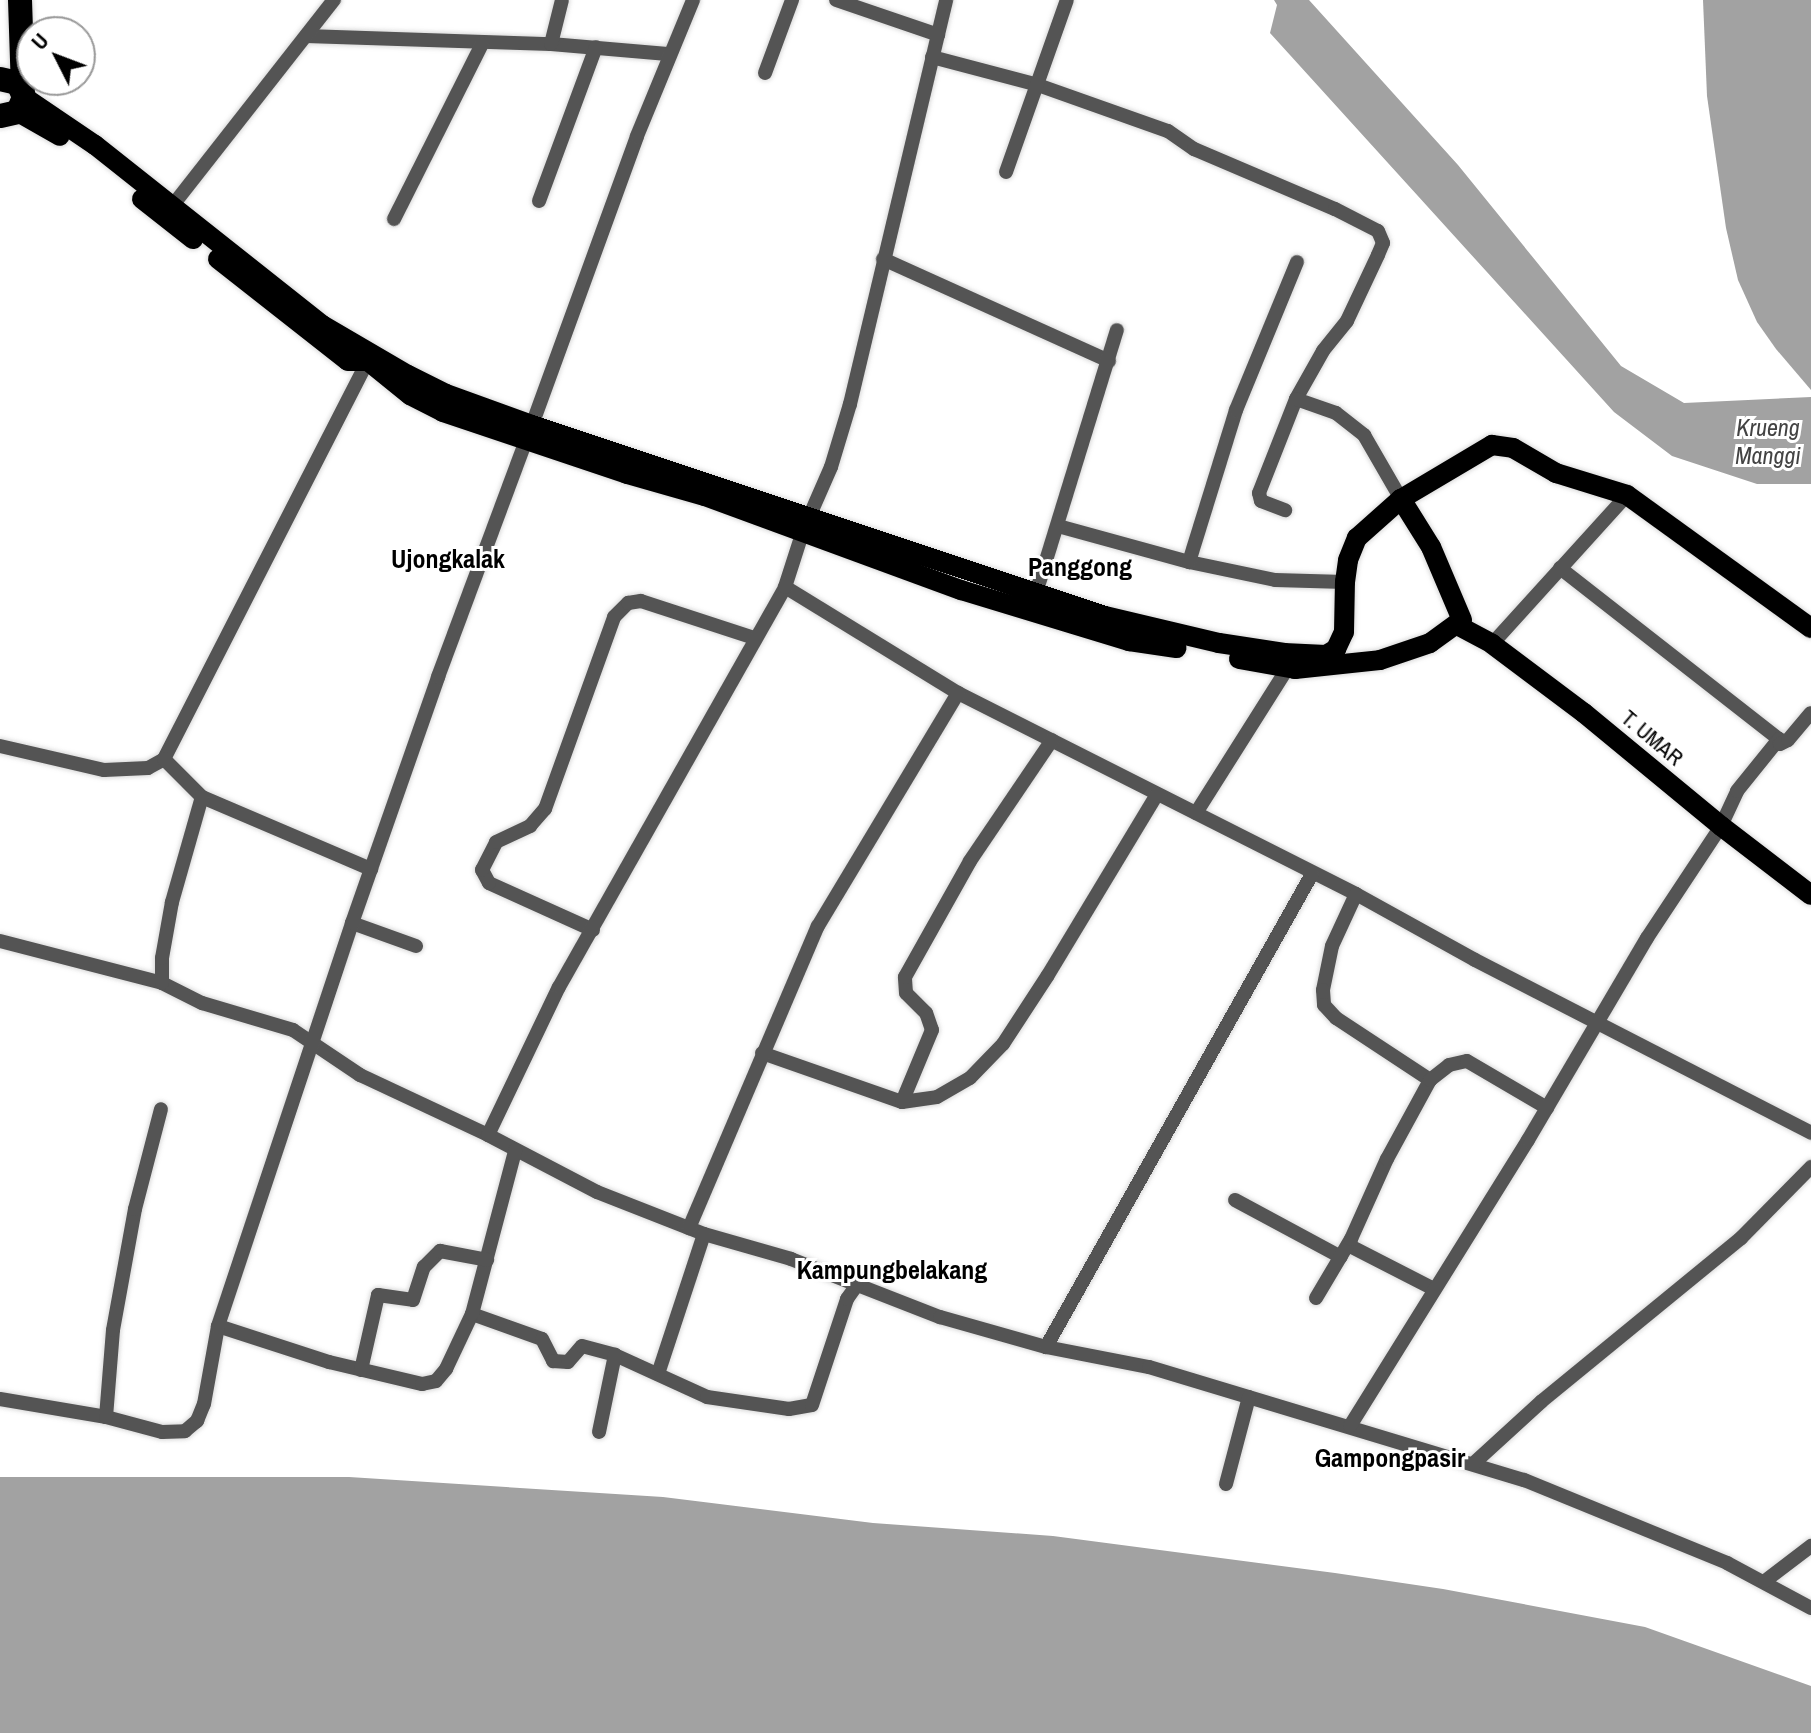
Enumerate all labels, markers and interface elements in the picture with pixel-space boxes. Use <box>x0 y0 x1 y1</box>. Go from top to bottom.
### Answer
north arrow <box>16 16 96 96</box>
text: U <box>24 26 55 56</box>
water label: Krueng Manggi <box>1735 414 1801 470</box>
district label: Ujongkalak <box>391 543 505 575</box>
district label: Panggong <box>1028 551 1132 583</box>
street label: T. UMAR <box>1616 705 1688 771</box>
district label: Kampungbelakang <box>797 1254 987 1286</box>
district label: Gampongpasir <box>1315 1442 1465 1474</box>

